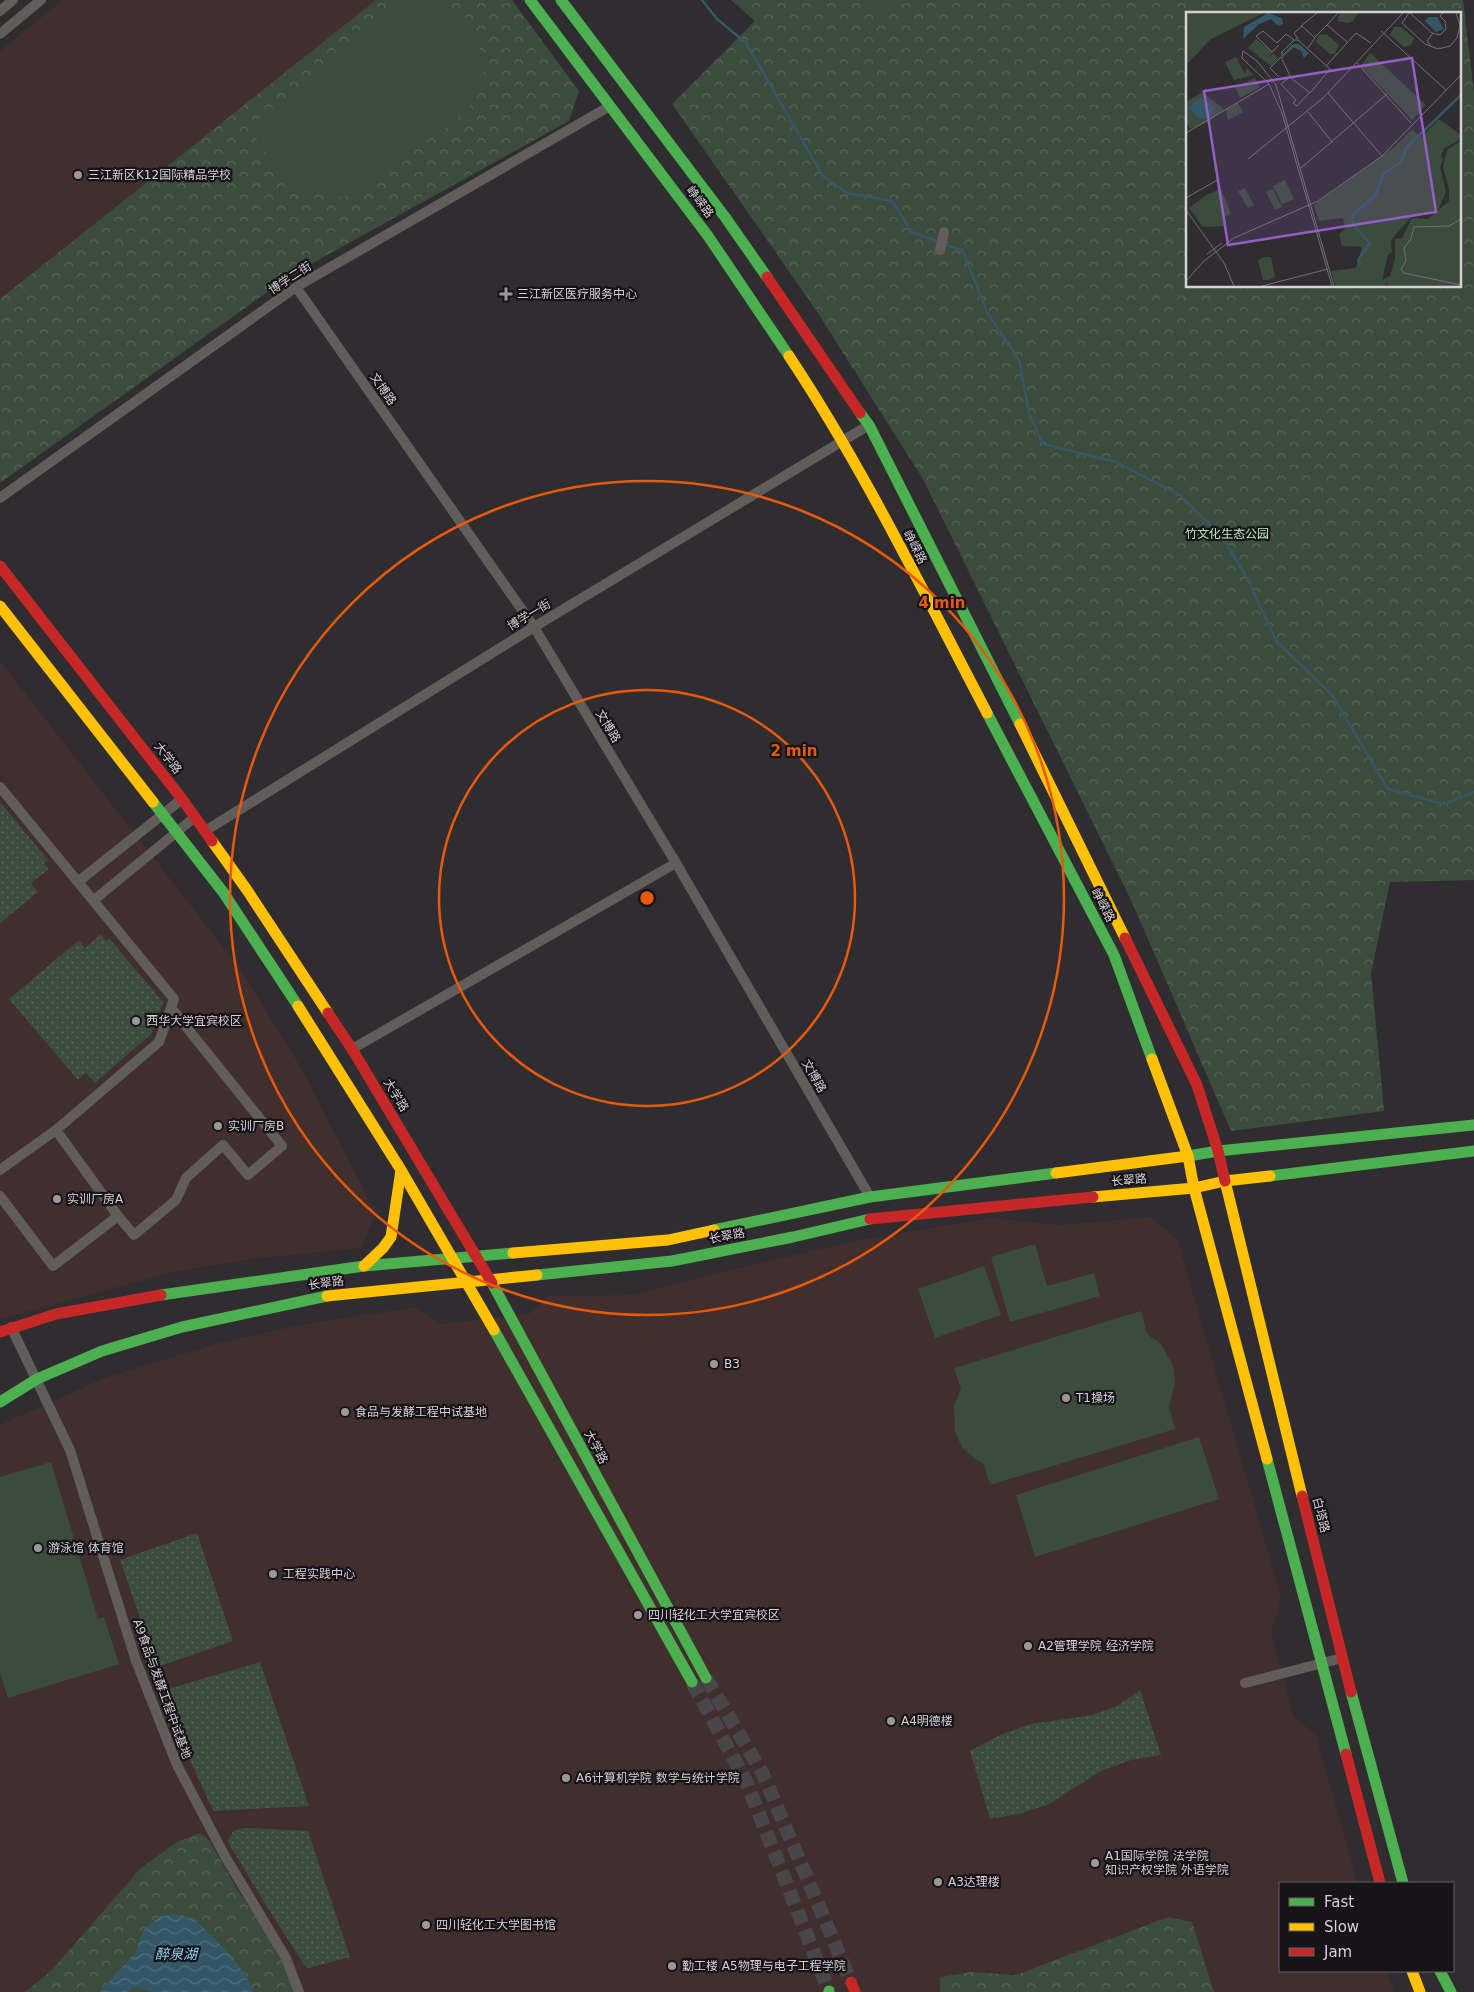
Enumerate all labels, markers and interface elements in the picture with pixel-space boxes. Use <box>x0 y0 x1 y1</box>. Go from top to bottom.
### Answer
inset map <box>1186 12 1462 288</box>
place label: 三江新区K12国际精品学校 <box>88 168 231 182</box>
marker: 三江新区K12国际精品学校 <box>72 169 84 181</box>
street label: 峥嵘路 <box>684 183 716 221</box>
street label: 博学二街 <box>266 259 314 297</box>
marker: 三江新区医疗服务中心 <box>499 287 513 301</box>
place label: 三江新区医疗服务中心 <box>517 287 637 301</box>
street label: 文博路 <box>367 370 399 408</box>
park label: 竹文化生态公园 <box>1185 527 1269 541</box>
street label: 峥嵘路 <box>900 528 930 566</box>
text: 4 min <box>918 594 966 612</box>
street label: 博学一街 <box>505 597 553 633</box>
street label: 文博路 <box>593 707 623 745</box>
street label: 大学路 <box>151 740 185 776</box>
text: 2 min <box>770 742 818 760</box>
street label: 峥嵘路 <box>1088 886 1118 924</box>
centre of rings <box>638 889 656 907</box>
place label: 西华大学宜宾校区 <box>146 1014 242 1028</box>
marker: 西华大学宜宾校区 <box>130 1015 142 1027</box>
street label: 文博路 <box>799 1057 829 1095</box>
street label: 大学路 <box>381 1076 411 1114</box>
place label: 实训厂房B <box>228 1119 284 1133</box>
marker: 实训厂房B <box>212 1120 224 1132</box>
street label: 长翠路 <box>1110 1171 1148 1189</box>
place label: 实训厂房A <box>67 1192 124 1206</box>
marker: 实训厂房A <box>51 1193 63 1205</box>
street label: 长翠路 <box>708 1226 746 1246</box>
street label: 长翠路 <box>307 1274 345 1292</box>
place label: B3 <box>724 1357 740 1371</box>
marker: B3 <box>708 1358 720 1370</box>
place label: T1操场 <box>1075 1391 1115 1405</box>
marker: T1操场 <box>1060 1392 1072 1404</box>
place label: 食品与发酵工程中试基地 <box>355 1405 487 1419</box>
marker: 食品与发酵工程中试基地 <box>339 1406 351 1418</box>
street label: 大学路 <box>581 1428 611 1466</box>
street label: 白塔路 <box>1310 1496 1332 1534</box>
place label: 游泳馆 体育馆 <box>48 1541 124 1555</box>
marker: 游泳馆 体育馆 <box>32 1542 44 1554</box>
place label: 工程实践中心 <box>283 1567 355 1581</box>
marker: 工程实践中心 <box>267 1568 279 1580</box>
place label: 四川轻化工大学宜宾校区 <box>648 1608 780 1622</box>
marker: 四川轻化工大学宜宾校区 <box>632 1609 644 1621</box>
street label: A9食品与发酵工程中试基地 <box>130 1617 194 1761</box>
place label: A2管理学院 经济学院 <box>1038 1639 1154 1653</box>
marker: A2管理学院 经济学院 <box>1022 1640 1034 1652</box>
place label: A4明德楼 <box>901 1714 953 1728</box>
marker: A4明德楼 <box>885 1715 897 1727</box>
place label: A6计算机学院 数学与统计学院 <box>576 1771 740 1785</box>
marker: A6计算机学院 数学与统计学院 <box>560 1772 572 1784</box>
place label: A1国际学院 法学院 知识产权学院 外语学院 <box>1105 1849 1229 1877</box>
marker: A1国际学院 法学院 知识产权学院 外语学院 <box>1089 1857 1101 1869</box>
place label: A3达理楼 <box>948 1875 1000 1889</box>
marker: A3达理楼 <box>932 1876 944 1888</box>
legend <box>1279 1882 1454 1972</box>
text: Fast <box>1324 1893 1354 1911</box>
place label: 四川轻化工大学图书馆 <box>436 1918 556 1932</box>
text: Slow <box>1324 1918 1359 1936</box>
marker: 四川轻化工大学图书馆 <box>420 1919 432 1931</box>
text: Jam <box>1323 1943 1352 1961</box>
water label: 醉泉湖 <box>155 1946 199 1962</box>
place label: 勤工楼 A5物理与电子工程学院 <box>682 1959 846 1973</box>
marker: 勤工楼 A5物理与电子工程学院 <box>666 1960 678 1972</box>

